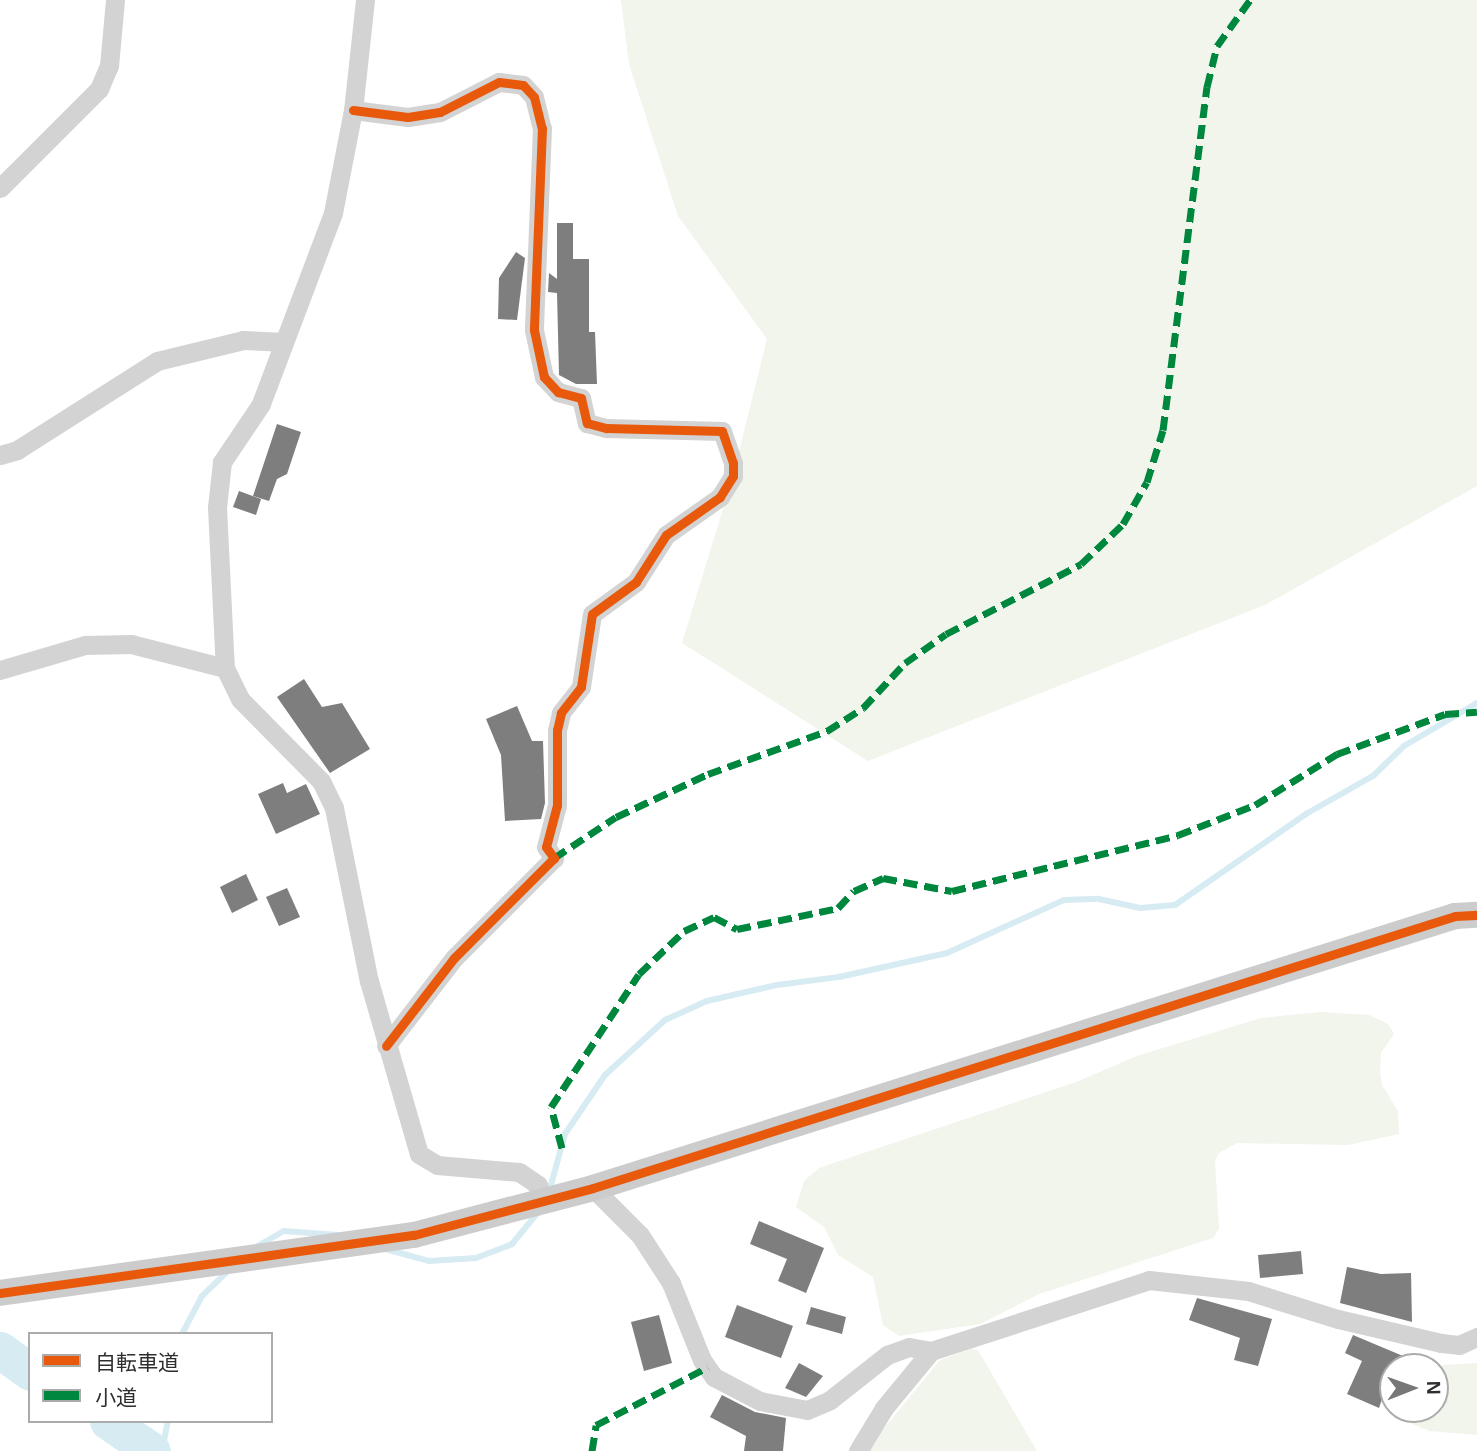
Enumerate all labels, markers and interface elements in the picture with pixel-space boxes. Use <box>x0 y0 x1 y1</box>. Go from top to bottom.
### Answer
legend <box>28 1332 273 1423</box>
text: 自転車道 <box>95 1351 179 1374</box>
north arrow <box>1379 1353 1449 1423</box>
text: N <box>1423 1381 1444 1395</box>
text: 小道 <box>95 1386 137 1409</box>

